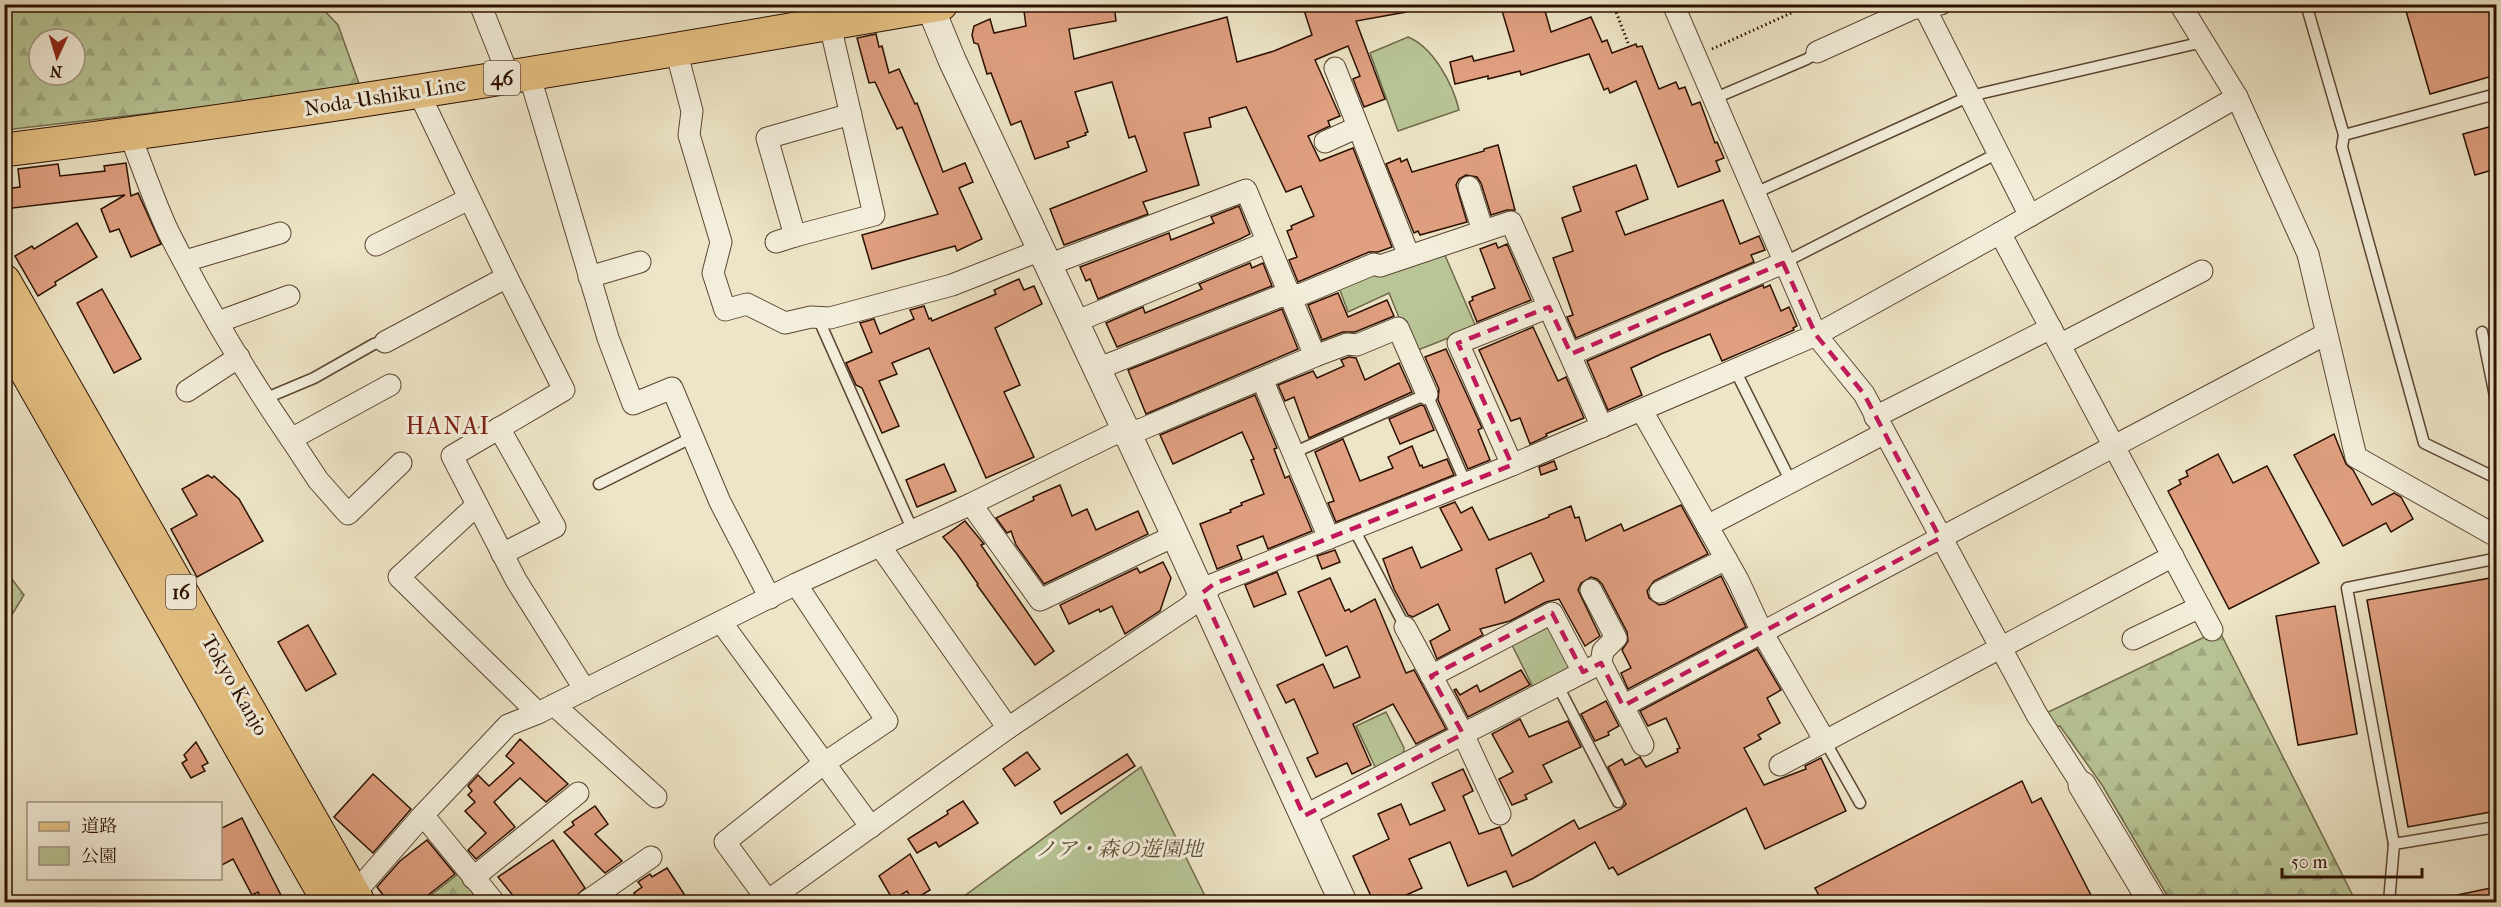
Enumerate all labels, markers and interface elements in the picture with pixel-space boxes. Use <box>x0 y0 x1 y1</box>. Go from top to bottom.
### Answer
north arrow <box>27 27 87 87</box>
road number: 46 <box>484 61 520 95</box>
text: N <box>48 62 63 81</box>
street label: Noda-Ushiku Line <box>302 71 468 121</box>
district label: HANAI <box>406 412 490 440</box>
road number: 16 <box>166 575 196 609</box>
street label: Tokyo Kanjo <box>196 630 274 740</box>
legend <box>27 802 222 880</box>
text: 道路 <box>81 816 117 837</box>
park label: ノア・森の遊園地 <box>1035 837 1205 861</box>
scale bar <box>2282 841 2422 879</box>
text: 公園 <box>81 846 117 867</box>
text: 50 m <box>2291 852 2328 873</box>

